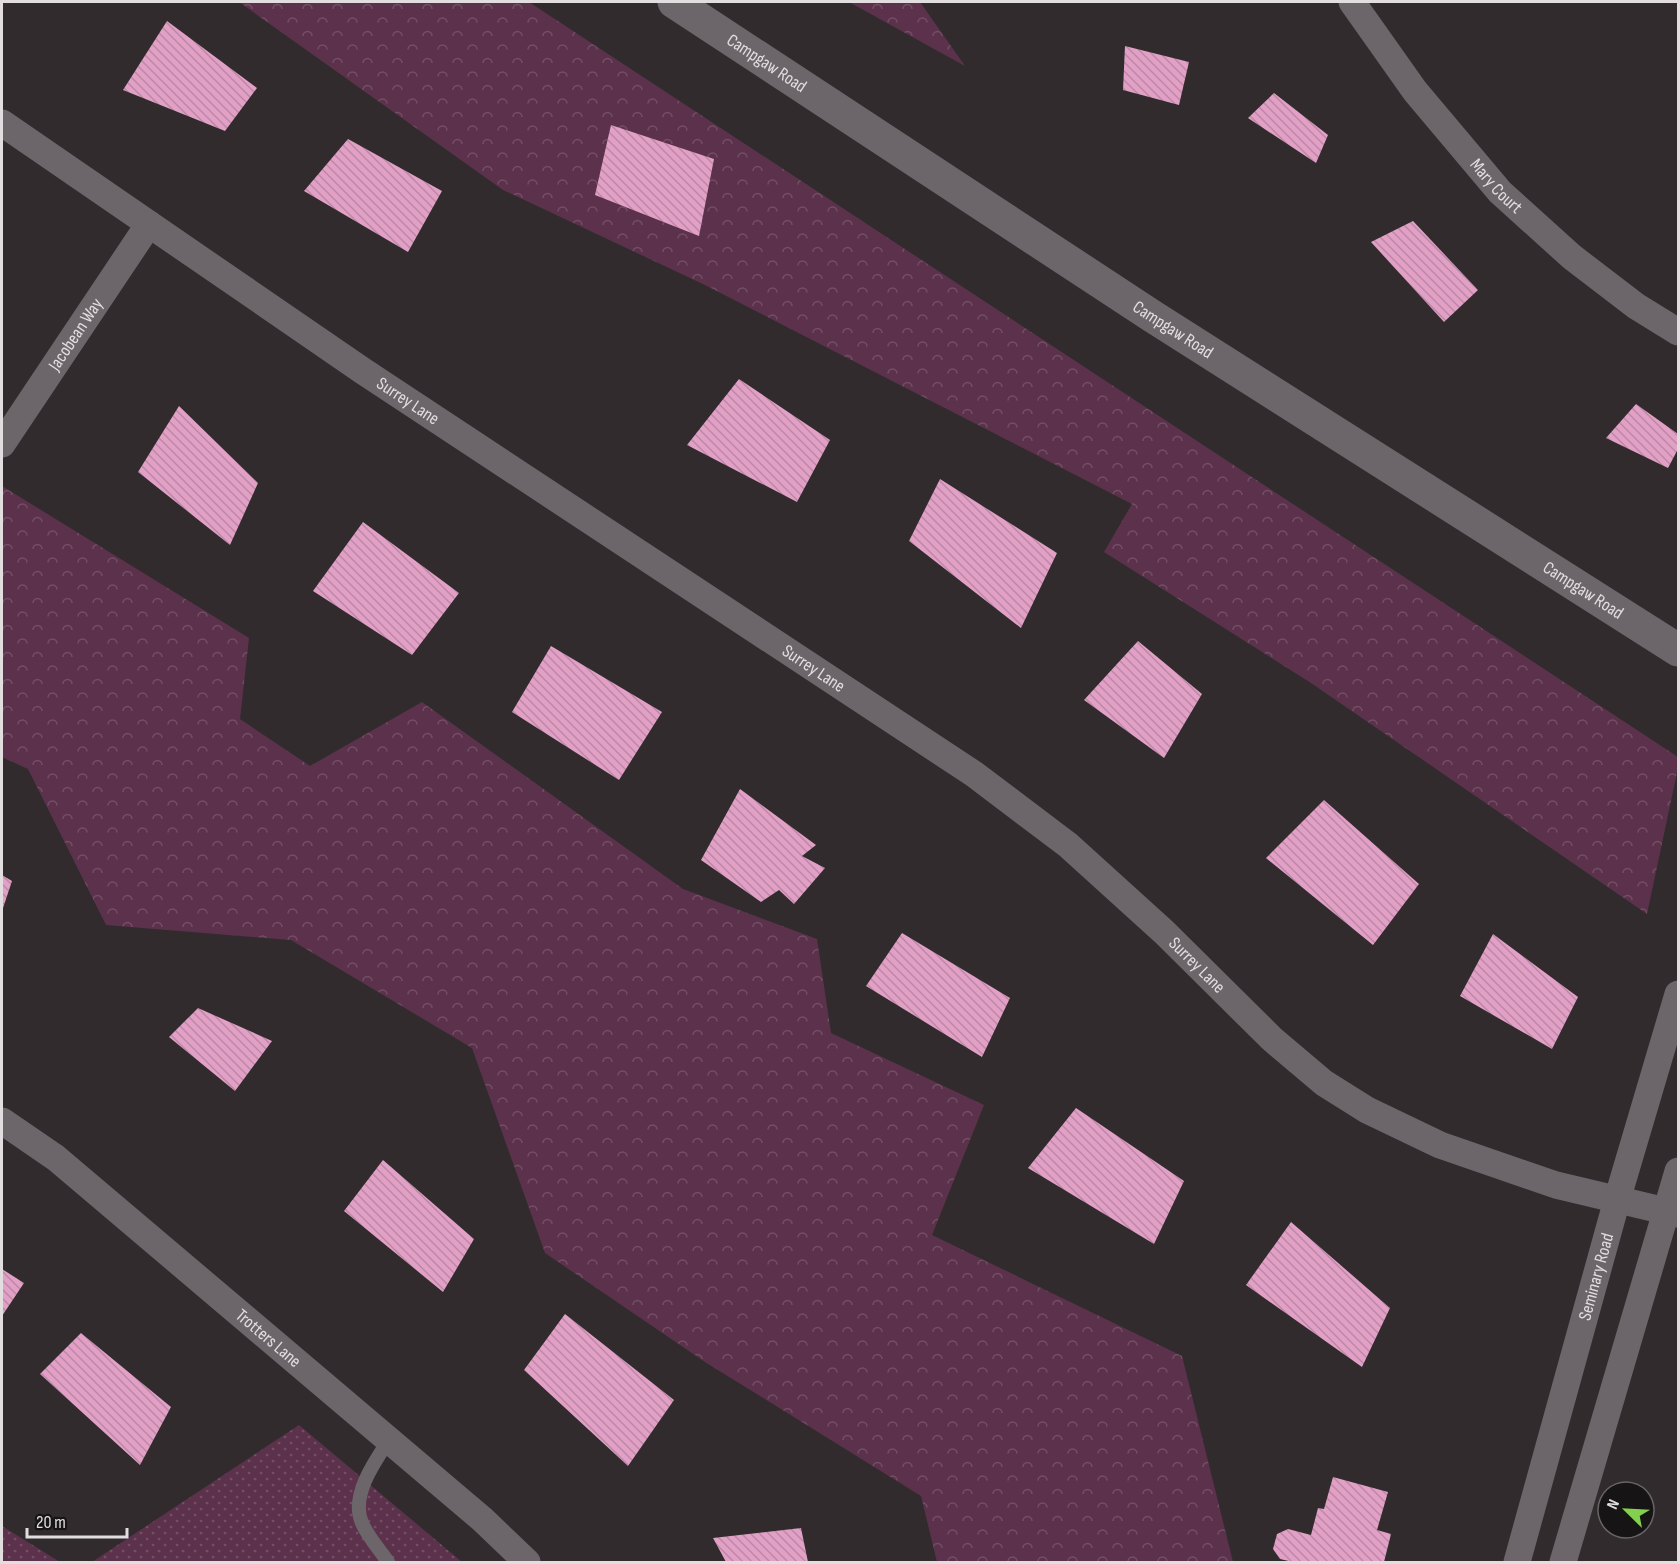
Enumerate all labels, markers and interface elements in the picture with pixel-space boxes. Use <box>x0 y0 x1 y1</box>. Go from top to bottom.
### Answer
street label: Campgaw Road <box>723 29 811 97</box>
street label: Mary Court <box>1466 154 1527 218</box>
street label: Jacobean Way <box>43 294 107 375</box>
street label: Campgaw Road <box>1129 296 1217 363</box>
street label: Surrey Lane <box>373 372 443 429</box>
street label: Campgaw Road <box>1539 557 1628 623</box>
street label: Surrey Lane <box>778 640 849 697</box>
street label: Surrey Lane <box>1165 932 1230 997</box>
street label: Seminary Road <box>1574 1231 1618 1323</box>
street label: Trotters Lane <box>231 1304 306 1372</box>
north arrow <box>1596 1480 1656 1540</box>
text: N <box>1603 1497 1624 1512</box>
scale bar <box>27 1501 128 1539</box>
text: 20 m <box>36 1512 66 1533</box>

